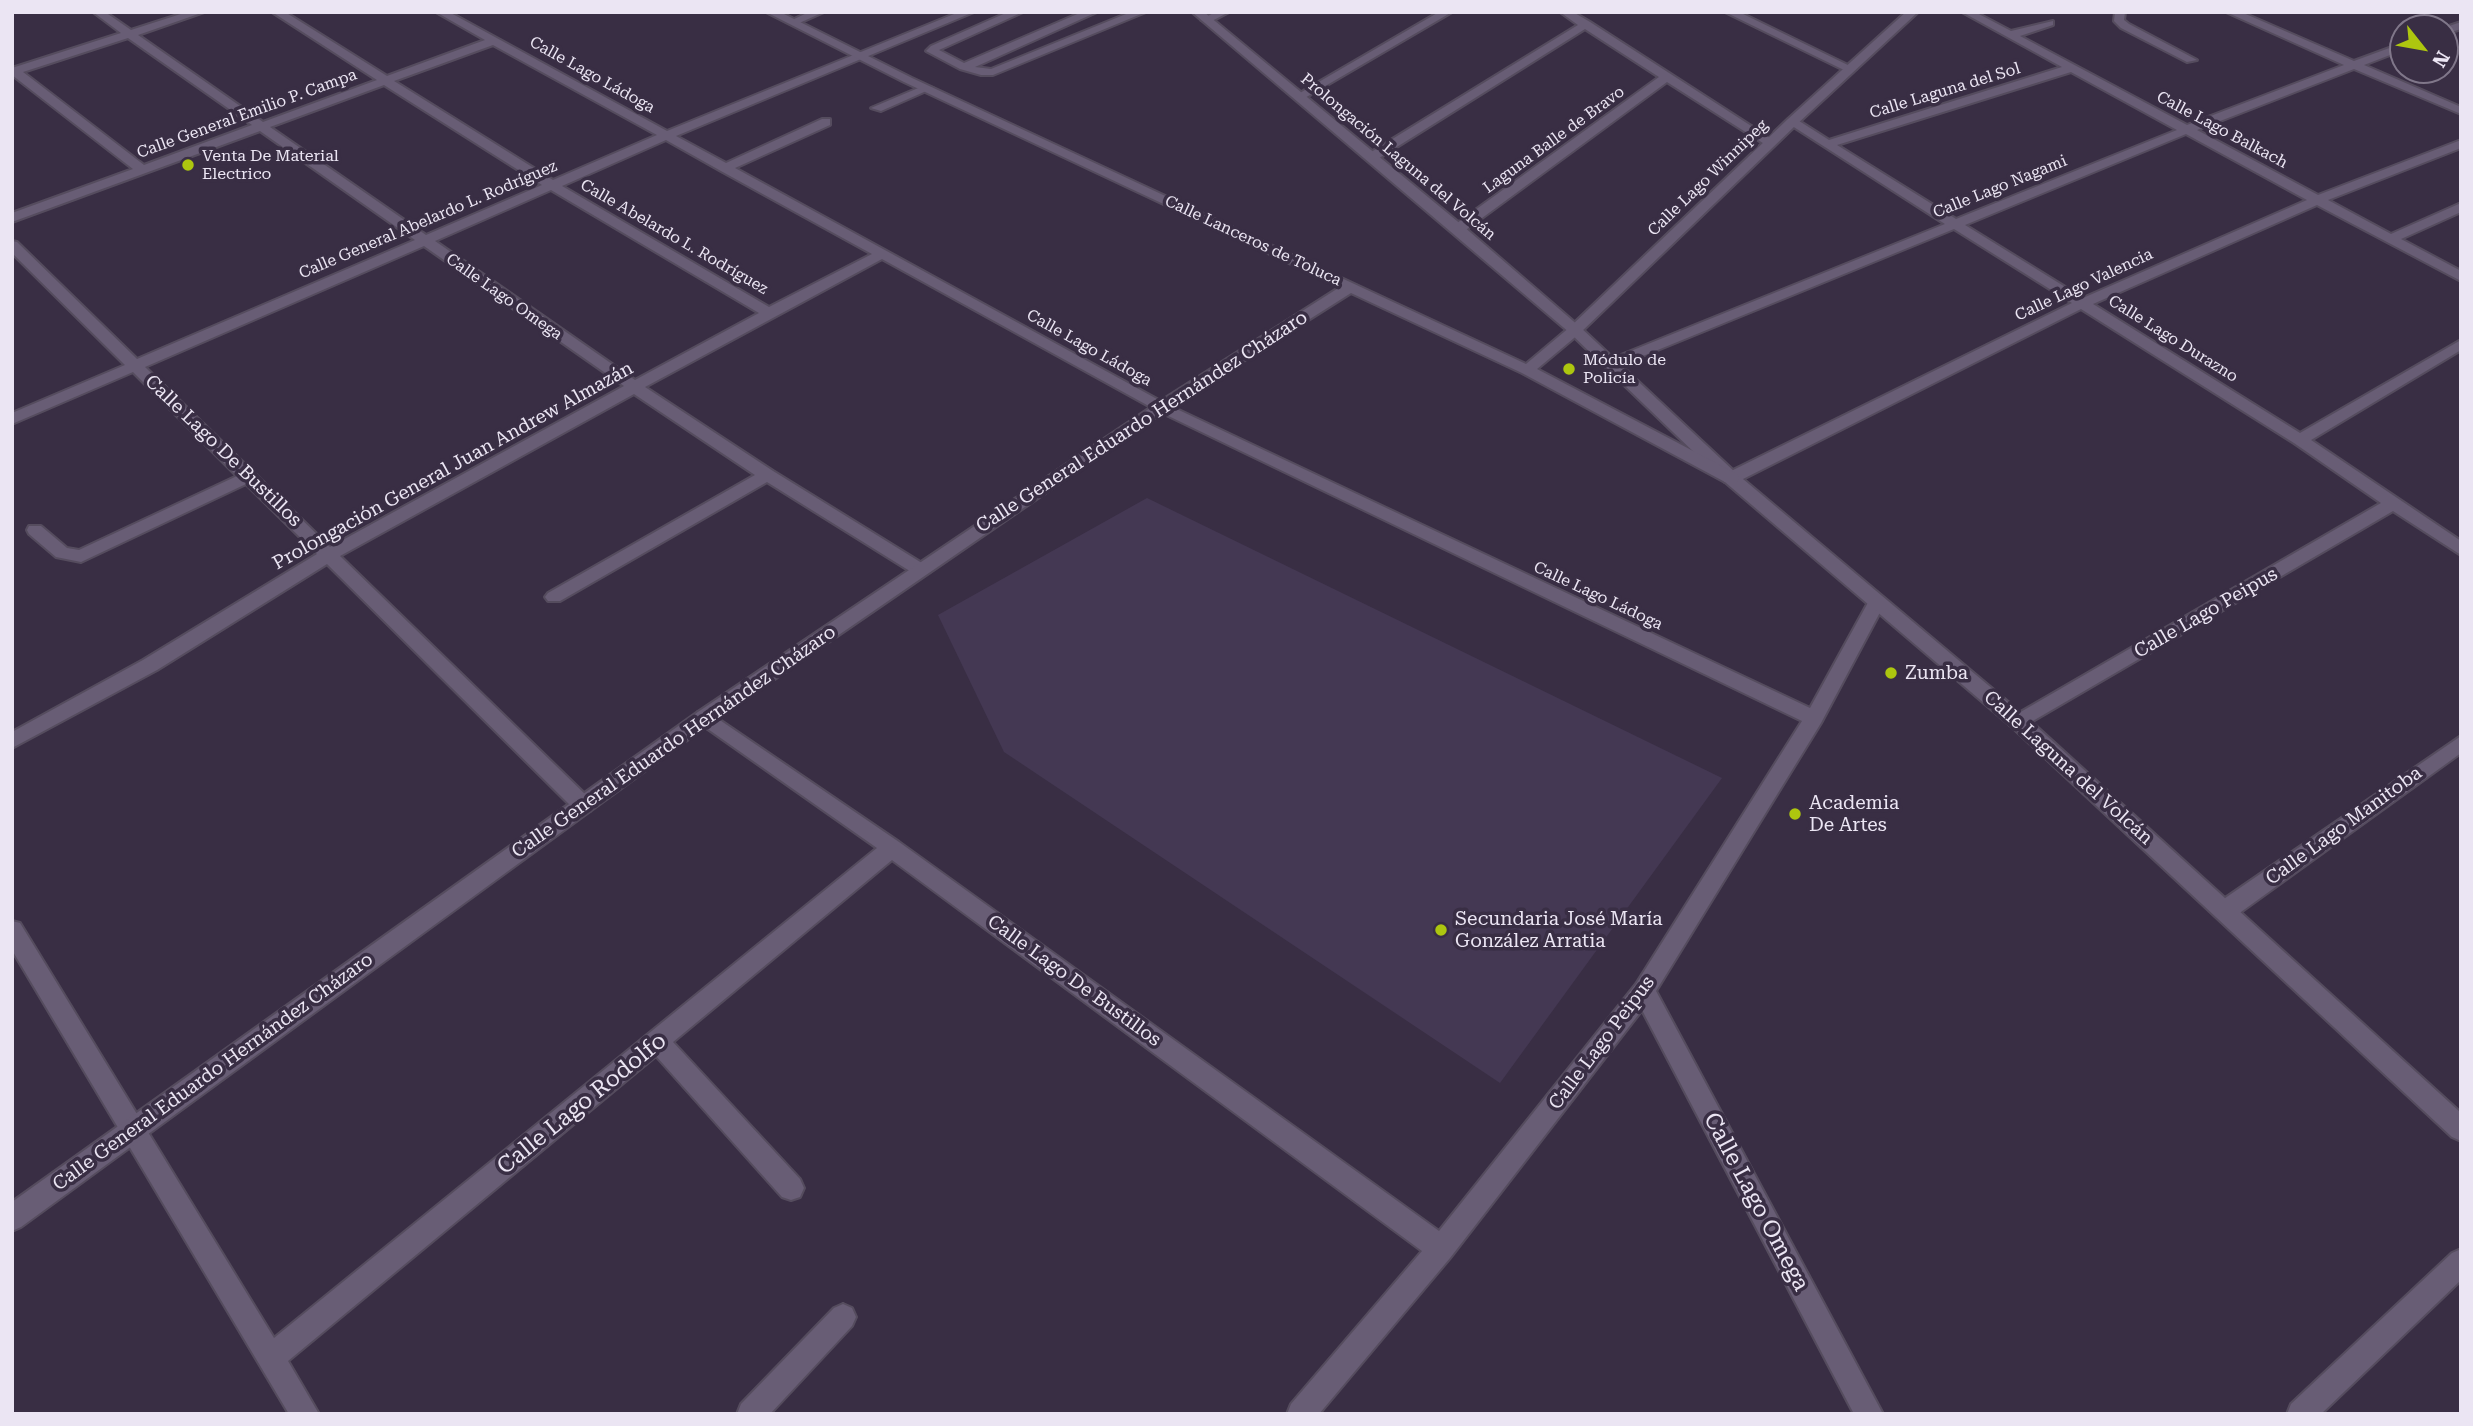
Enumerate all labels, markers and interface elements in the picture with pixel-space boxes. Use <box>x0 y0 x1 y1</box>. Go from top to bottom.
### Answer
north arrow <box>2389 14 2459 84</box>
street label: Calle Lago Ládoga <box>526 33 658 117</box>
text: N <box>2427 47 2454 71</box>
street label: Calle Laguna del Sol <box>1867 59 2023 123</box>
street label: Calle General Emilio P. Campa <box>134 65 360 163</box>
street label: Prolongación Laguna del Volcán <box>1296 70 1500 244</box>
street label: Laguna Balle de Bravo <box>1480 82 1628 198</box>
street label: Calle Lago Balkach <box>2153 87 2291 173</box>
street label: Calle Lago Winnipeg <box>1644 116 1772 240</box>
place label: Venta De Material Electrico <box>202 146 339 184</box>
street label: Calle Lago Nagami <box>1930 151 2070 223</box>
marker: Venta De Material Electrico <box>180 157 196 173</box>
street label: Calle General Abelardo L. Rodríguez <box>296 157 560 283</box>
street label: Calle Abelardo L. Rodríguez <box>577 175 771 299</box>
street label: Calle Lanceros de Toluca <box>1162 192 1344 290</box>
street label: Calle Lago Valencia <box>2012 245 2156 325</box>
street label: Calle Lago Omega <box>442 250 566 344</box>
street label: Calle Lago Durazno <box>2105 291 2241 387</box>
street label: Calle General Eduardo Hernández Cházaro <box>972 306 1312 538</box>
street label: Calle Lago Ládoga <box>1023 306 1155 390</box>
place label: Módulo de Policía <box>1583 350 1666 388</box>
street label: Prolongación General Juan Andrew Almazán <box>269 357 637 575</box>
marker: Módulo de Policía <box>1561 361 1577 377</box>
street label: Calle Lago De Bustillos <box>140 370 306 532</box>
street label: Calle Lago Ládoga <box>1530 558 1666 634</box>
street label: Calle Lago Peipus <box>2130 563 2282 663</box>
street label: Calle General Eduardo Hernández Cházaro <box>508 621 840 863</box>
place label: Zumba <box>1905 662 1968 684</box>
marker: Zumba <box>1883 665 1899 681</box>
street label: Calle Laguna del Volcán <box>1979 686 2157 850</box>
street label: Calle Lago Manitoba <box>2261 762 2427 890</box>
place label: Academia De Artes <box>1809 792 1899 836</box>
marker: Academia De Artes <box>1787 806 1803 822</box>
place label: Secundaria José María González Arratia <box>1455 908 1662 952</box>
street label: Calle Lago De Bustillos <box>983 910 1165 1052</box>
marker: Secundaria José María González Arratia <box>1433 922 1449 938</box>
street label: Calle General Eduardo Hernández Cházaro <box>48 948 378 1196</box>
street label: Calle Lago Peipus <box>1544 972 1660 1114</box>
street label: Calle Lago Rodolfo <box>492 1027 672 1181</box>
street label: Calle Lago Omega <box>1697 1108 1815 1296</box>

